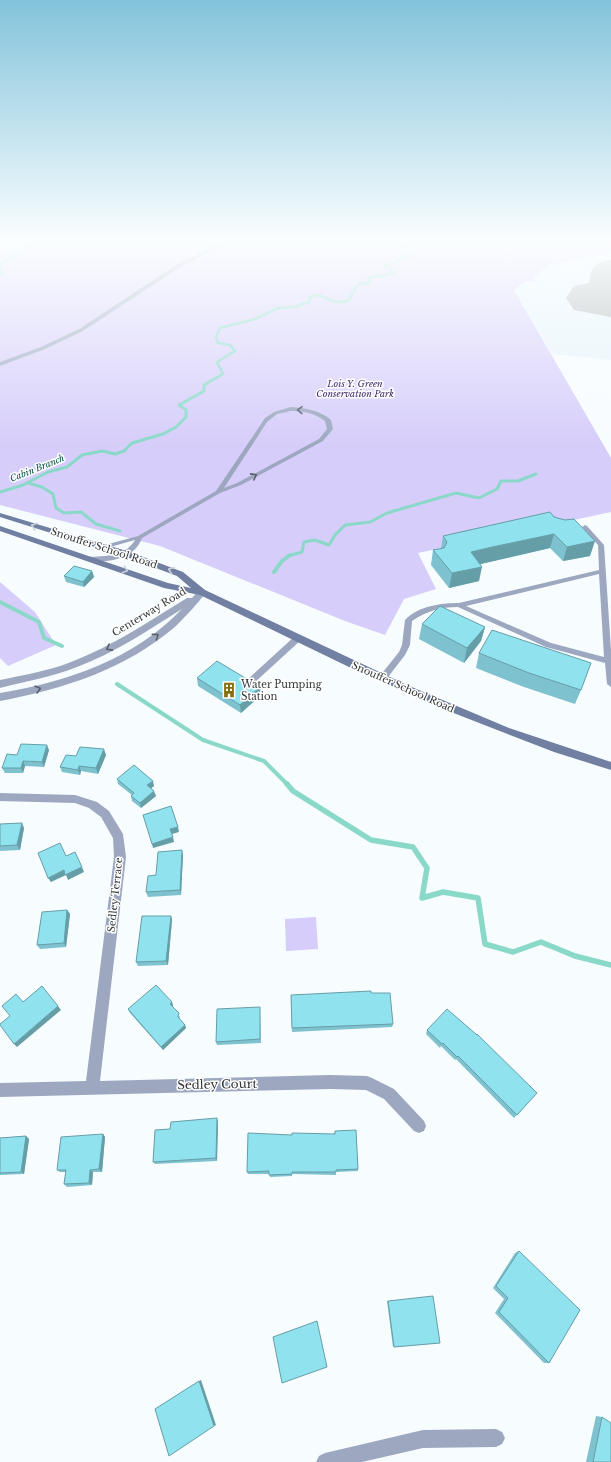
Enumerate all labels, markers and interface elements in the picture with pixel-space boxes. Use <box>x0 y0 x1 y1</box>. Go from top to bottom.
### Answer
park label: Lois Y. Green Conservation Park <box>316 378 394 399</box>
one-way arrow <box>297 406 303 414</box>
water label: Cabin Branch <box>8 452 66 484</box>
one-way arrow <box>250 473 257 480</box>
one-way arrow <box>31 522 38 531</box>
street label: Snouffer School Road <box>49 525 159 571</box>
one-way arrow <box>121 565 128 574</box>
one-way arrow <box>167 567 174 575</box>
street label: Centerway Road <box>110 585 189 639</box>
one-way arrow <box>151 634 158 641</box>
one-way arrow <box>106 644 113 651</box>
street label: Snouffer School Road <box>349 658 457 716</box>
place label: Water Pumping Station <box>240 678 323 703</box>
building icon: Water Pumping Station <box>220 681 238 699</box>
one-way arrow <box>34 685 41 694</box>
street label: Sedley Terrace <box>105 857 125 933</box>
street label: Sedley Court <box>177 1076 258 1092</box>

